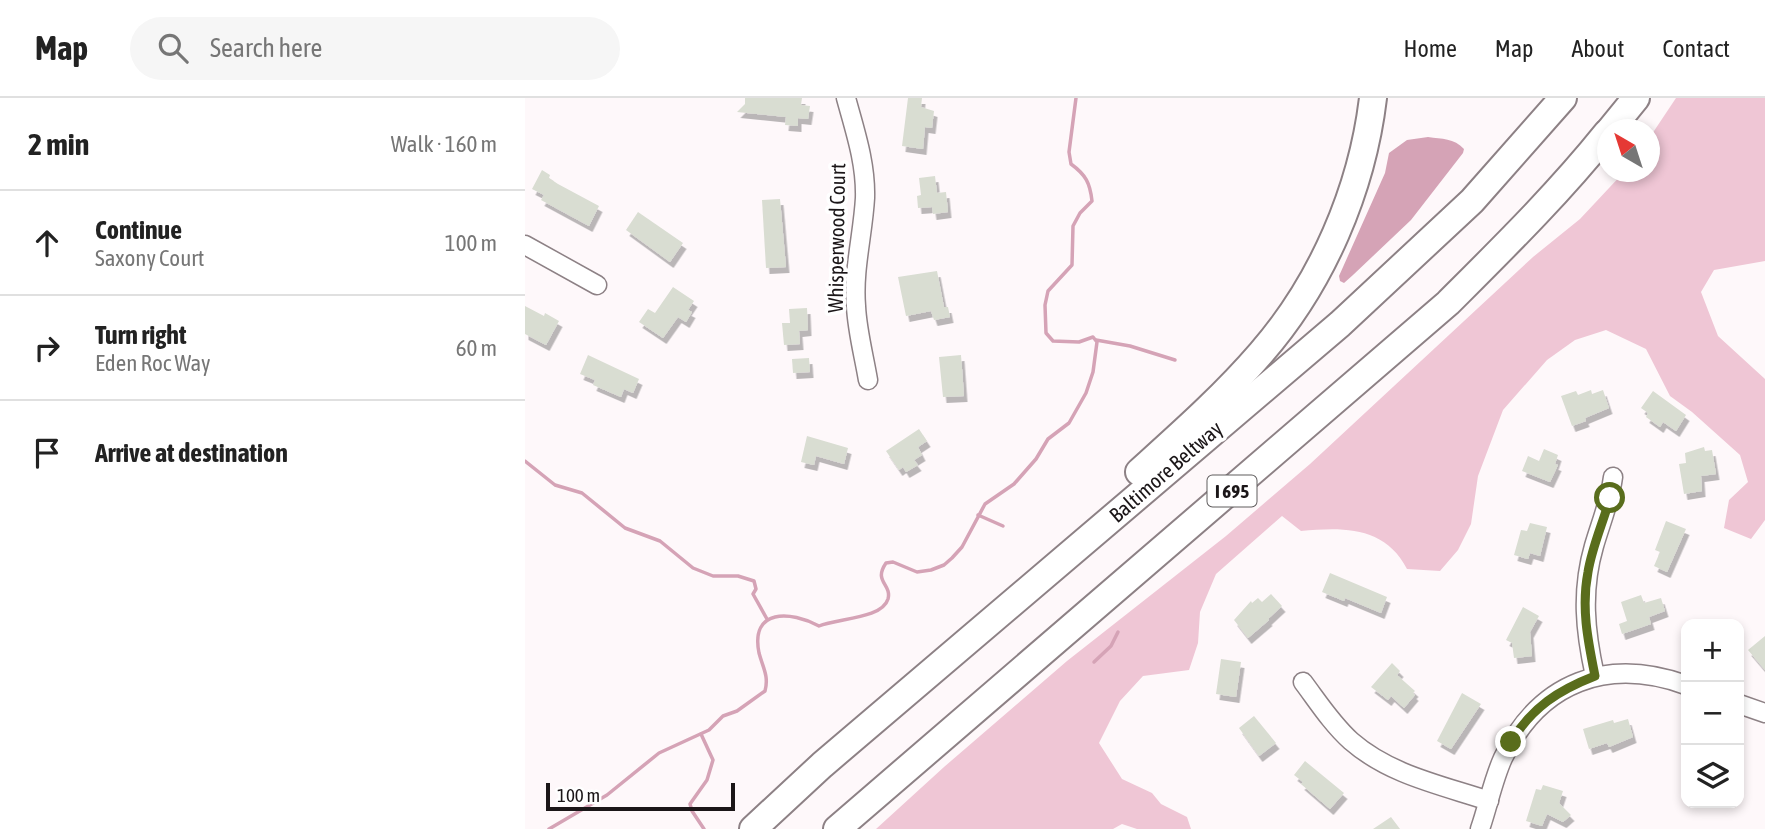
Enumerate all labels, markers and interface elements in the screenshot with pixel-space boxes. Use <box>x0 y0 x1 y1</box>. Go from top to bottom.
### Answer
search box <box>130 17 620 80</box>
text: Map <box>35 29 88 67</box>
icon: search <box>154 29 192 67</box>
text: Search here <box>210 33 322 63</box>
text: Home <box>1403 35 1457 62</box>
text: Map <box>1495 35 1533 62</box>
text: About <box>1571 35 1624 62</box>
text: Contact <box>1662 35 1730 62</box>
north arrow <box>1597 119 1660 182</box>
text: 2 min <box>28 127 89 161</box>
text: Walk · 160 m <box>391 131 497 157</box>
street label: Whisperwood Court <box>823 163 849 313</box>
text: Continue <box>95 215 182 245</box>
icon: ahead <box>28 224 66 262</box>
text: 100 m <box>445 230 497 256</box>
text: Saxony Court <box>95 245 204 271</box>
text: Turn right <box>95 320 186 350</box>
icon: right <box>28 329 66 367</box>
text: 60 m <box>456 335 497 361</box>
text: Eden Roc Way <box>95 350 211 376</box>
street label: Baltimore Beltway <box>1104 416 1227 527</box>
icon: arrive <box>28 434 66 472</box>
text: Arrive at destination <box>95 438 288 468</box>
road number: I 695 <box>1207 476 1257 506</box>
route start <box>1594 482 1625 513</box>
map controls <box>1681 619 1744 808</box>
button: + <box>1681 619 1744 682</box>
button: − <box>1681 682 1744 745</box>
route end <box>1495 726 1526 757</box>
button: layers <box>1681 745 1744 808</box>
scale bar <box>546 780 735 812</box>
text: 100 m <box>557 784 600 806</box>

